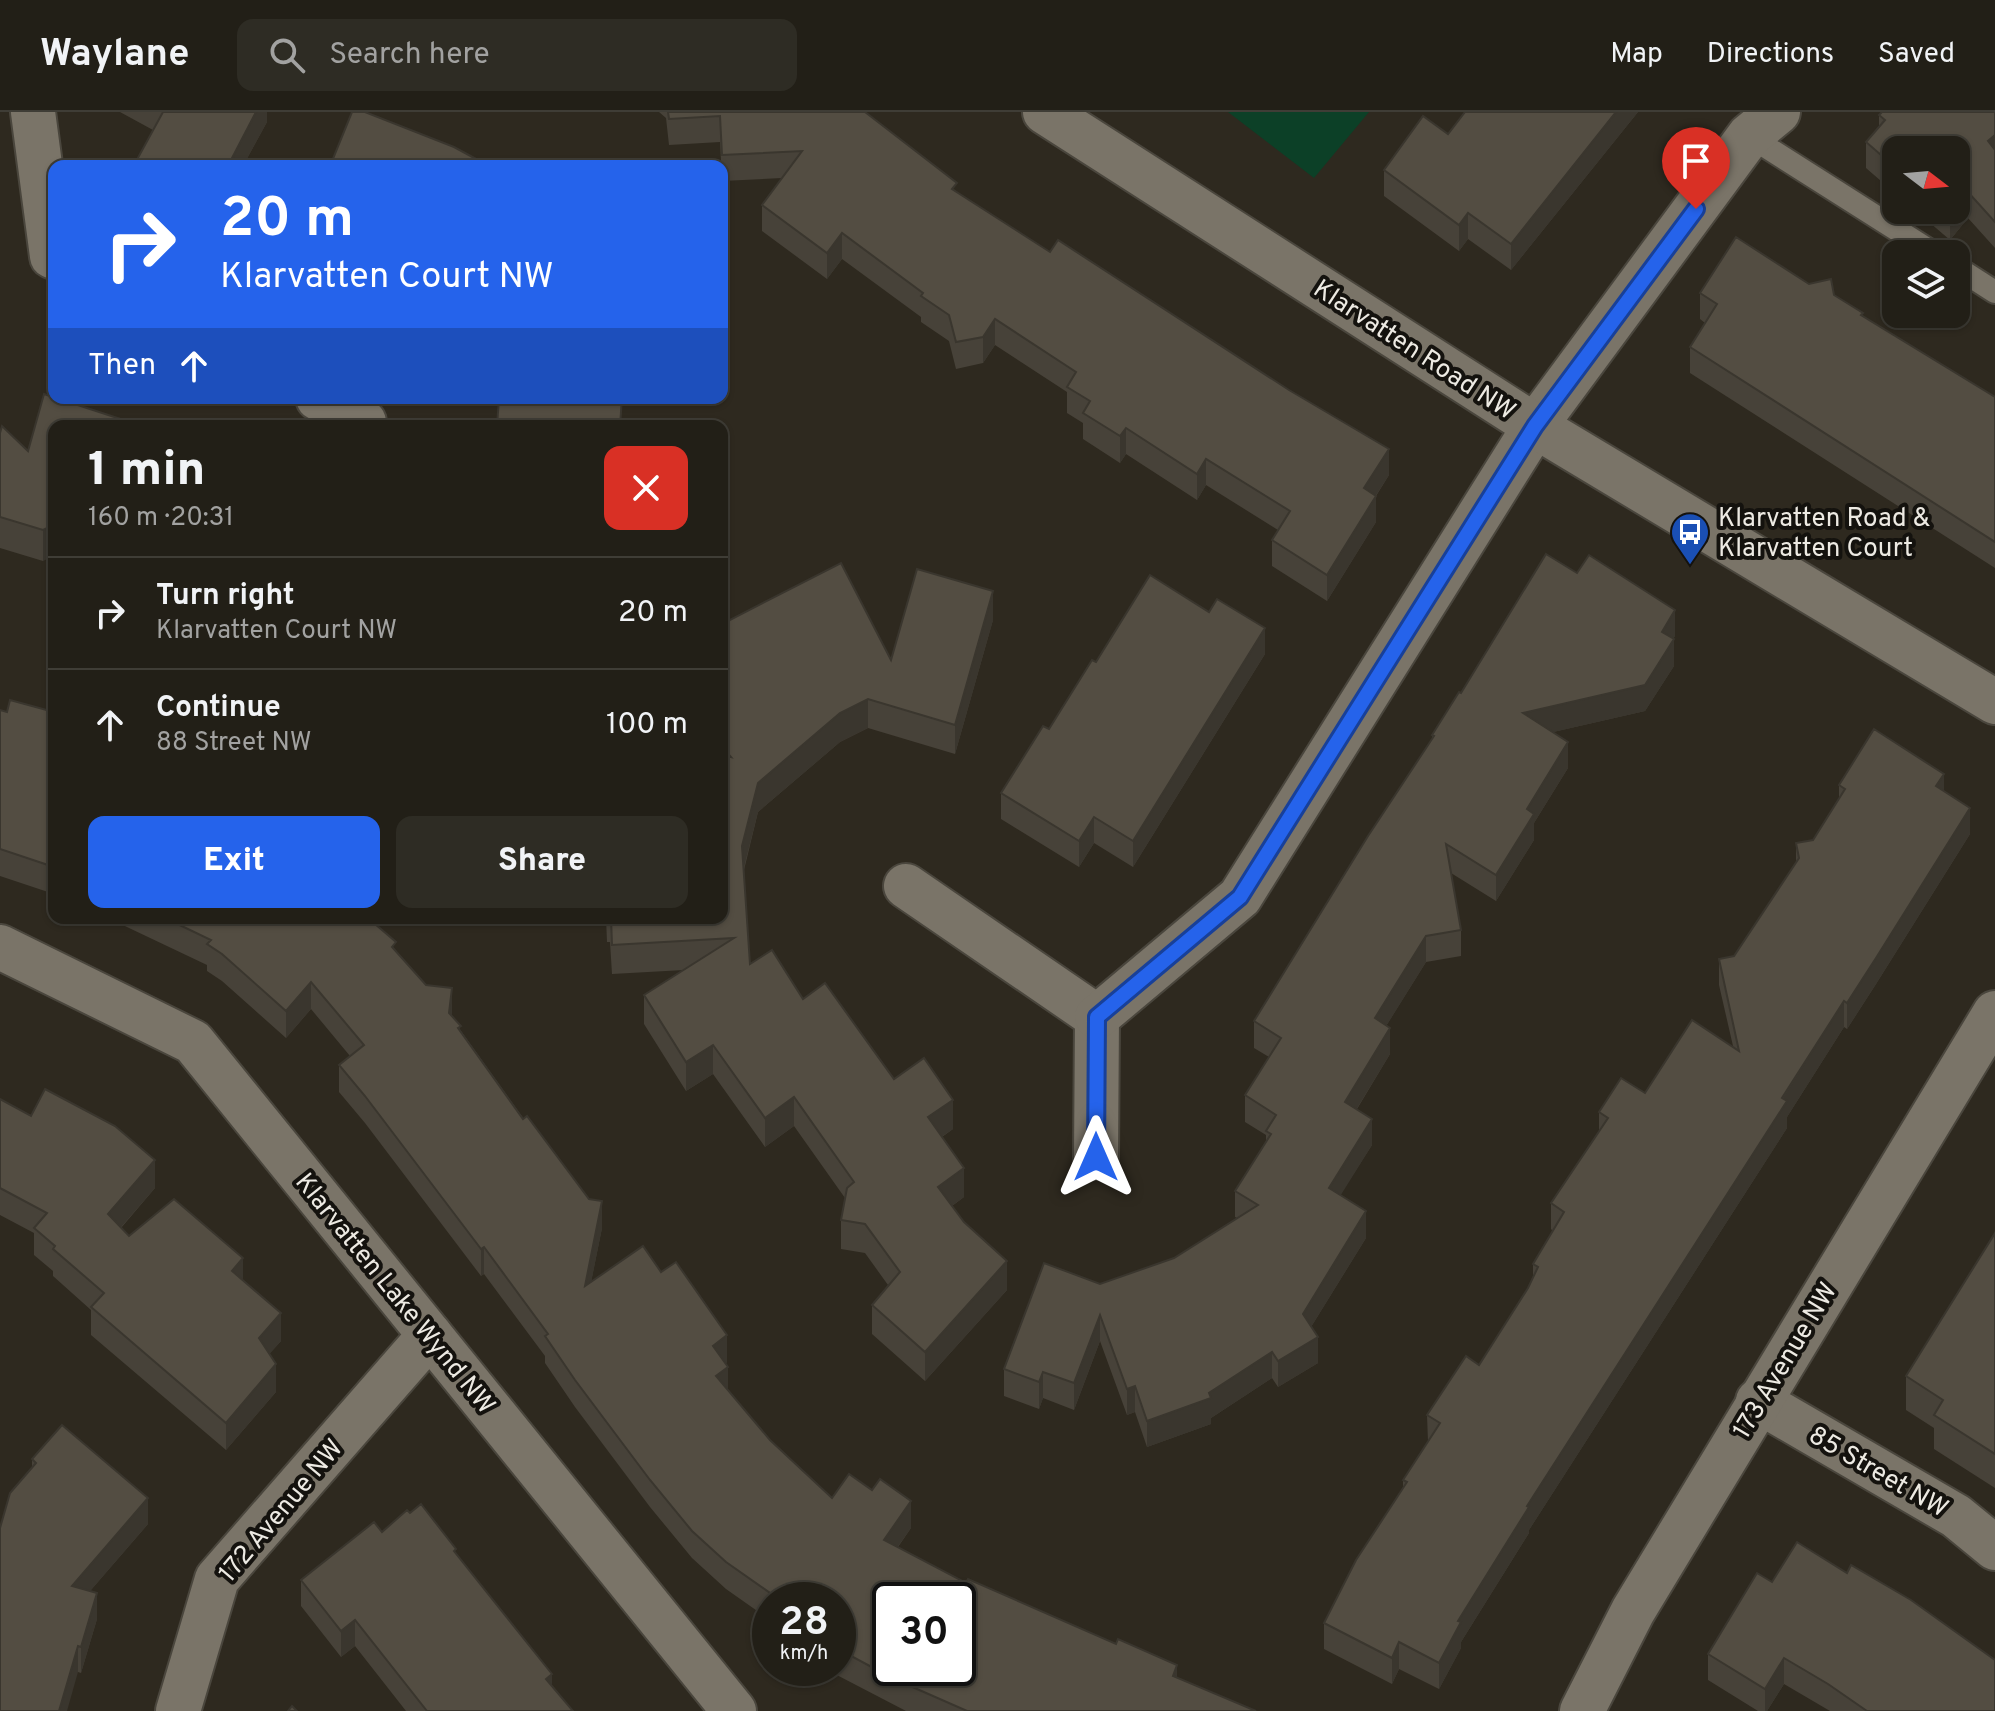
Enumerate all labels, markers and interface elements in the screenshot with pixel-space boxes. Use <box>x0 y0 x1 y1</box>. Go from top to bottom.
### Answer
search box <box>237 19 797 91</box>
text: Waylane <box>40 31 189 80</box>
icon: search <box>265 33 309 77</box>
text: Search here <box>329 37 490 74</box>
text: Map <box>1610 37 1663 73</box>
text: Directions <box>1707 37 1834 73</box>
text: Saved <box>1878 37 1955 73</box>
pin <box>1662 127 1730 209</box>
north arrow <box>1882 136 1970 224</box>
map controls <box>1882 136 1970 328</box>
icon: arrive <box>1674 139 1718 183</box>
text: 20 m <box>220 186 354 256</box>
icon: right <box>88 192 192 296</box>
button: layers <box>1882 240 1970 328</box>
text: Klarvatten Court NW <box>220 255 554 301</box>
street label: Klarvatten Road NW <box>1306 273 1521 429</box>
icon: ahead <box>172 344 216 388</box>
text: Then <box>88 348 156 385</box>
text: 1 min <box>88 442 205 502</box>
button: close <box>604 446 688 530</box>
text: 160 m · 20:31 <box>88 502 234 535</box>
place label: Klarvatten Road & Klarvatten Court <box>1718 503 1931 566</box>
bus stop icon: Klarvatten Road & Klarvatten Court <box>1669 511 1711 566</box>
text: Turn right <box>156 578 294 615</box>
icon: right <box>88 591 132 635</box>
text: 20 m <box>618 595 688 632</box>
text: Klarvatten Court NW <box>156 615 397 648</box>
text: Continue <box>156 690 281 727</box>
icon: ahead <box>88 703 132 747</box>
text: 100 m <box>606 707 688 744</box>
text: 88 Street NW <box>156 727 312 760</box>
button: Exit <box>88 816 380 908</box>
button: Share <box>396 816 688 908</box>
position arrow <box>1054 1115 1138 1199</box>
street label: Klarvatten Lake Wynd NW <box>287 1167 501 1422</box>
street label: 173 Avenue NW <box>1727 1277 1846 1445</box>
street label: 85 Street NW <box>1802 1420 1953 1526</box>
street label: 172 Avenue NW <box>212 1433 351 1590</box>
speed limit sign: 30 <box>872 1582 976 1686</box>
text: 28 <box>779 1599 829 1649</box>
text: km/h <box>780 1641 828 1667</box>

